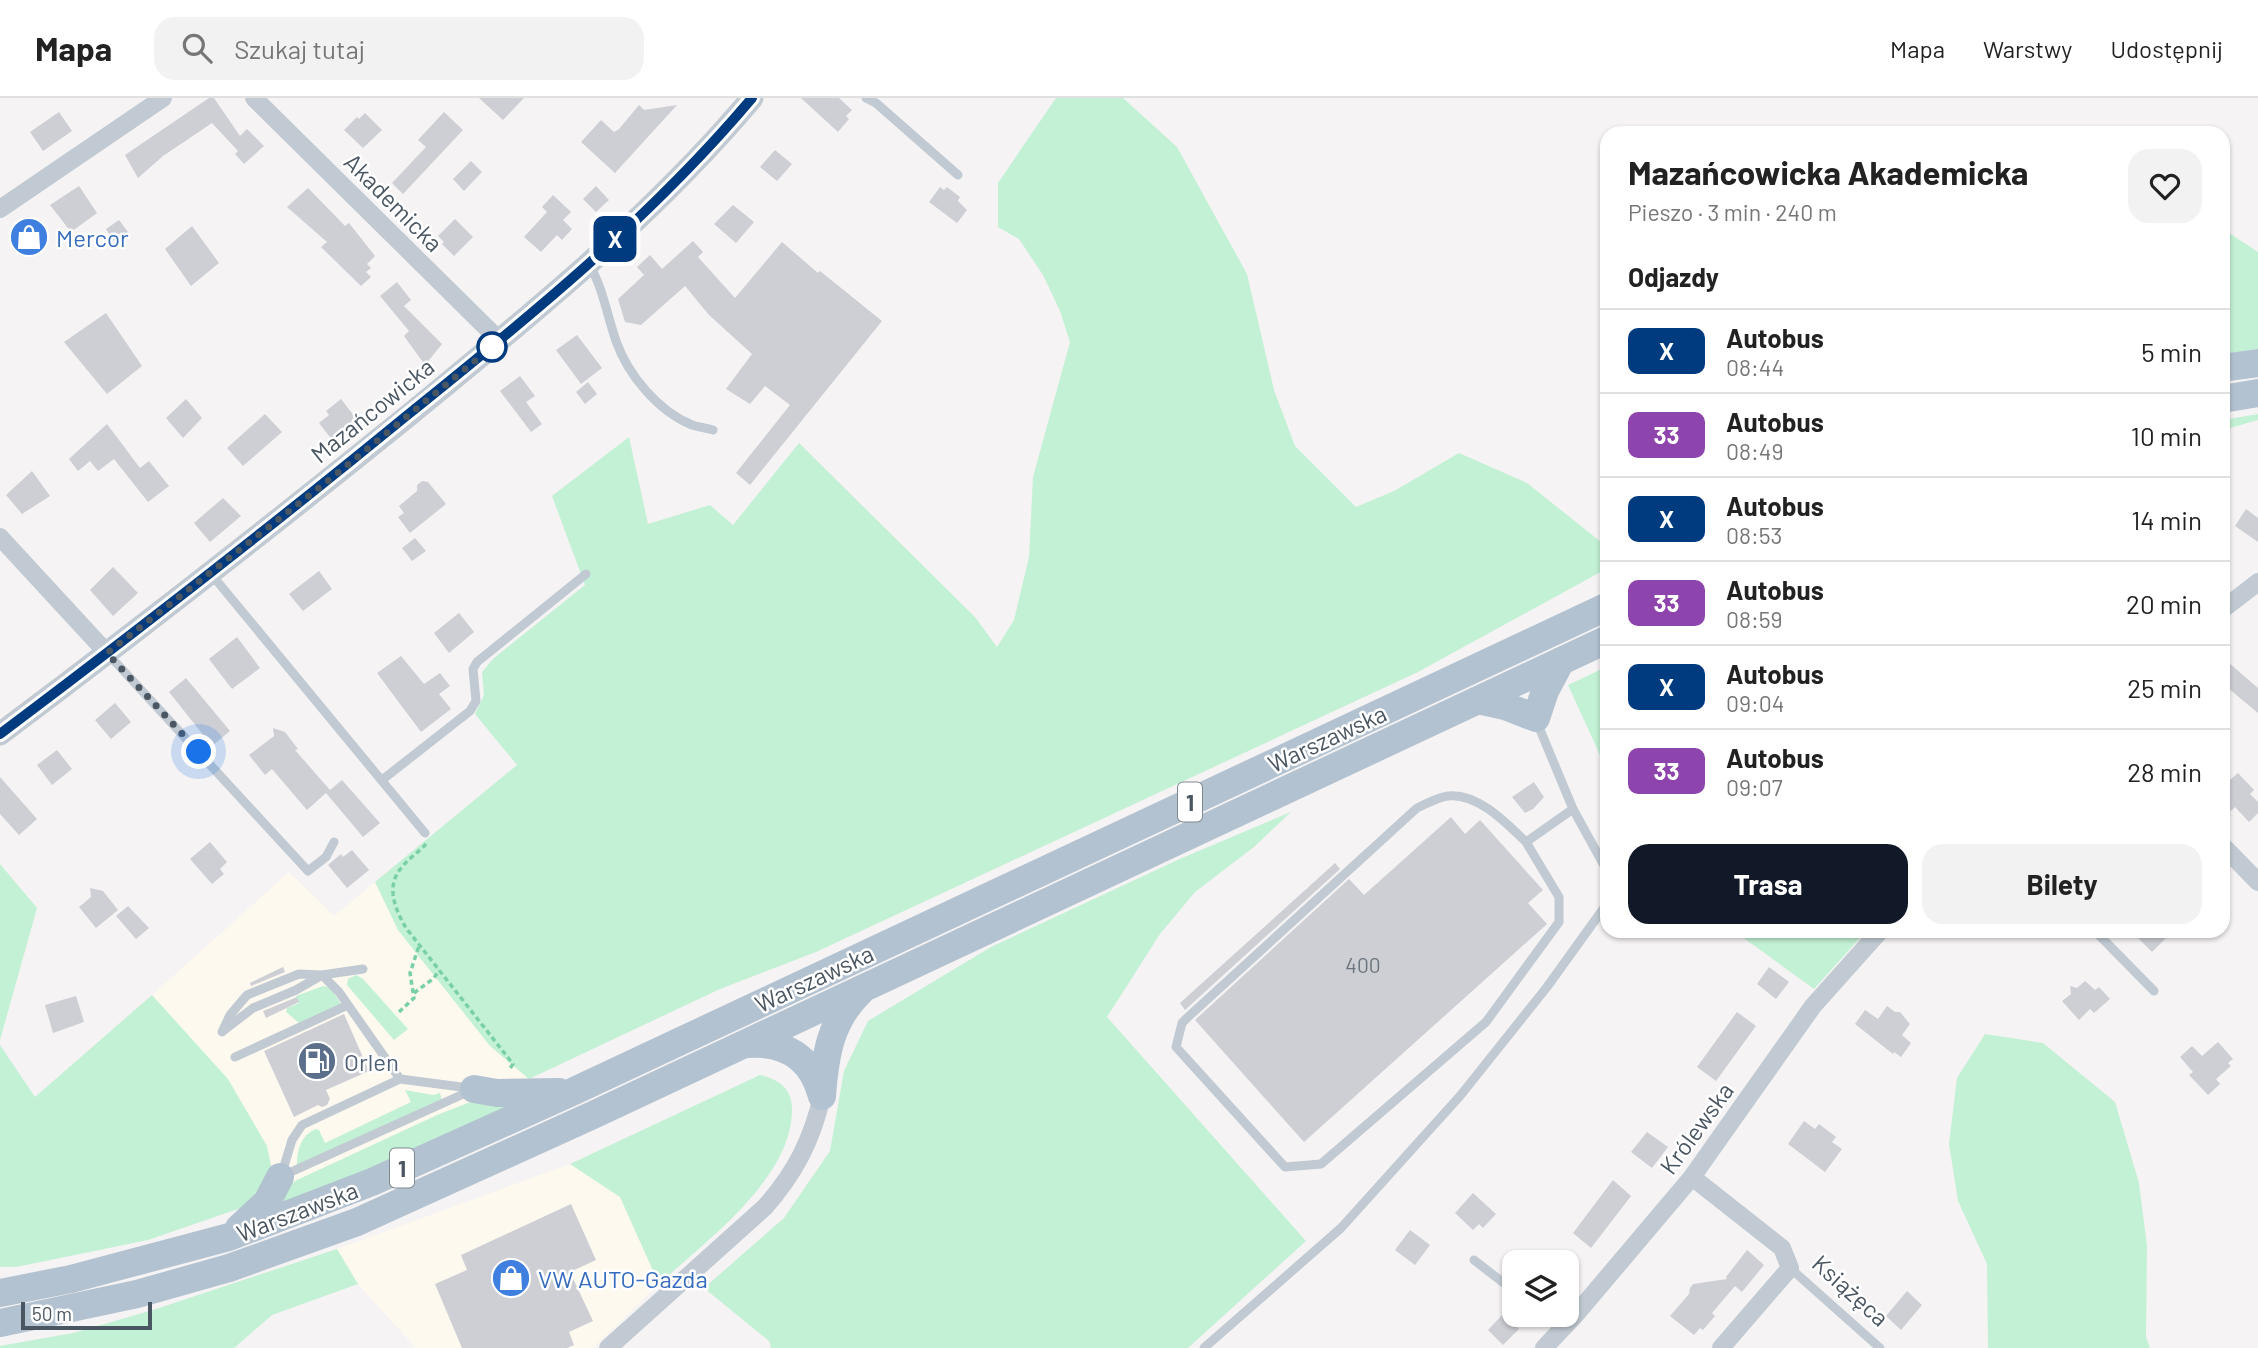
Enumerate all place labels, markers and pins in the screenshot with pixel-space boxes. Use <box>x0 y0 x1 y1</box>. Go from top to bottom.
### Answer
shop icon: Mercor <box>8 216 50 258</box>
place label: Mercor <box>56 223 129 252</box>
unlabelled marker <box>477 332 507 362</box>
fuel station icon: Orlen <box>296 1040 338 1082</box>
place label: Orlen <box>344 1047 399 1076</box>
shop icon: VW AUTO-Gazda <box>490 1257 532 1299</box>
place label: VW AUTO-Gazda <box>538 1264 708 1293</box>

